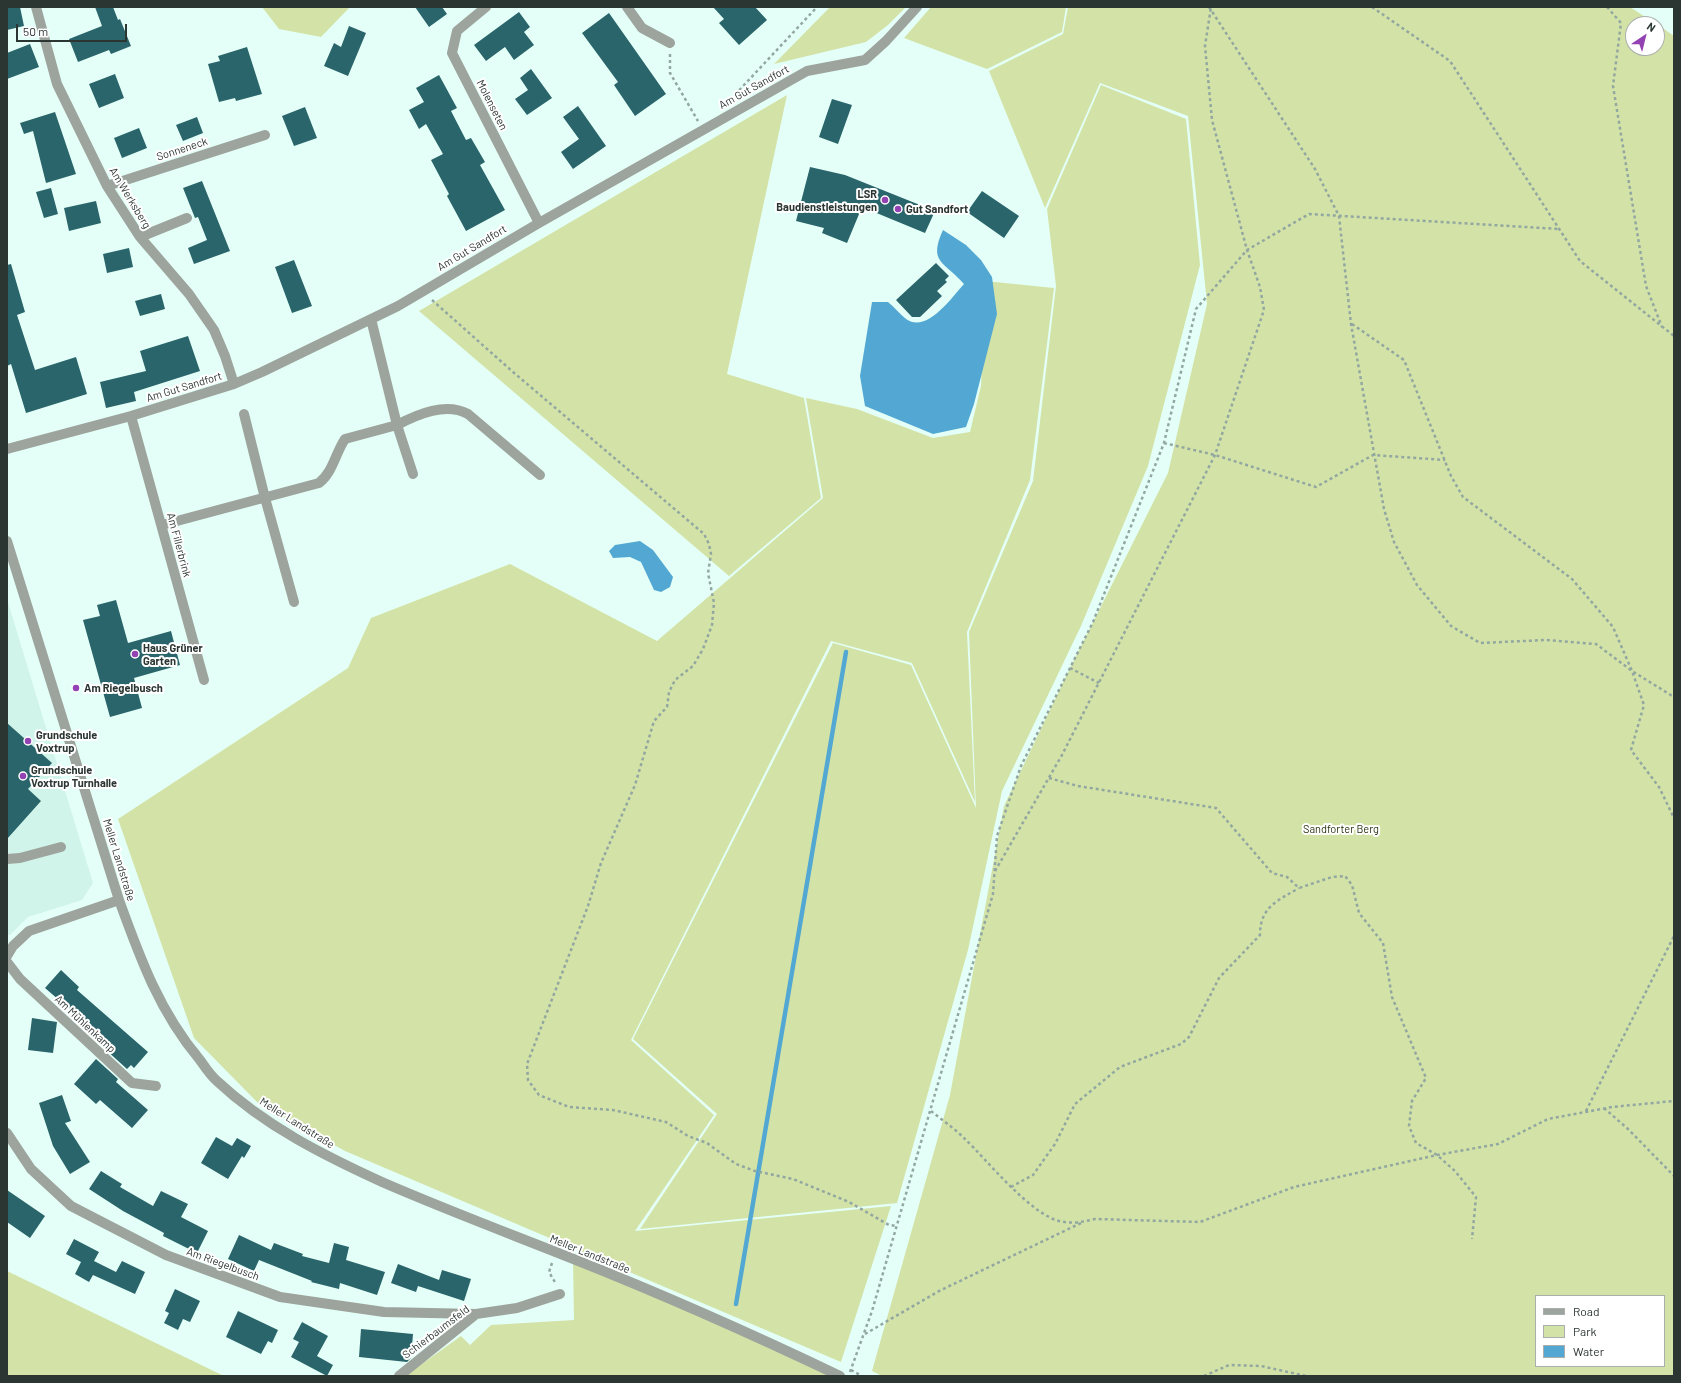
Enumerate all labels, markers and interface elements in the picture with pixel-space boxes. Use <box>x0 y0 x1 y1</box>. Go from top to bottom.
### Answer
scale bar <box>18 16 129 42</box>
north arrow <box>1625 16 1665 56</box>
text: N <box>1645 19 1658 34</box>
text: 50 m <box>23 24 48 38</box>
street label: Am Gut Sandfort <box>717 62 791 112</box>
street label: Molenseten <box>474 78 510 132</box>
street label: Sonneneck <box>155 135 209 163</box>
street label: Am Werksberg <box>107 165 153 231</box>
place label: LSR Baudienstleistungen <box>776 187 877 213</box>
marker: LSR Baudienstleistungen <box>880 195 890 205</box>
place label: Gut Sandfort <box>906 202 968 216</box>
marker: Gut Sandfort <box>893 204 903 214</box>
street label: Am Gut Sandfort <box>435 222 509 274</box>
street label: Am Gut Sandfort <box>145 369 223 405</box>
street label: Am Fillerbrink <box>164 511 194 579</box>
place label: Haus Grüner Garten <box>143 641 203 667</box>
marker: Haus Grüner Garten <box>130 649 140 659</box>
place label: Am Riegelbusch <box>84 681 163 695</box>
marker: Am Riegelbusch <box>71 683 81 693</box>
place label: Grundschule Voxtrup <box>36 728 97 754</box>
marker: Grundschule Voxtrup <box>23 736 33 746</box>
place label: Grundschule Voxtrup Turnhalle <box>31 763 117 789</box>
marker: Grundschule Voxtrup Turnhalle <box>18 771 28 781</box>
street label: Meller Landstraße <box>100 817 138 903</box>
park label: Sandforter Berg <box>1303 822 1379 836</box>
street label: Am Mühlenkamp <box>52 993 118 1055</box>
street label: Meller Landstraße <box>257 1095 337 1151</box>
street label: Meller Landstraße <box>548 1232 632 1276</box>
street label: Am Riegelbusch <box>185 1245 261 1283</box>
legend <box>1535 1295 1665 1367</box>
street label: Schierbaumsfeld <box>400 1303 472 1361</box>
text: Road <box>1573 1304 1600 1318</box>
text: Park <box>1573 1324 1597 1338</box>
text: Water <box>1573 1344 1604 1358</box>

